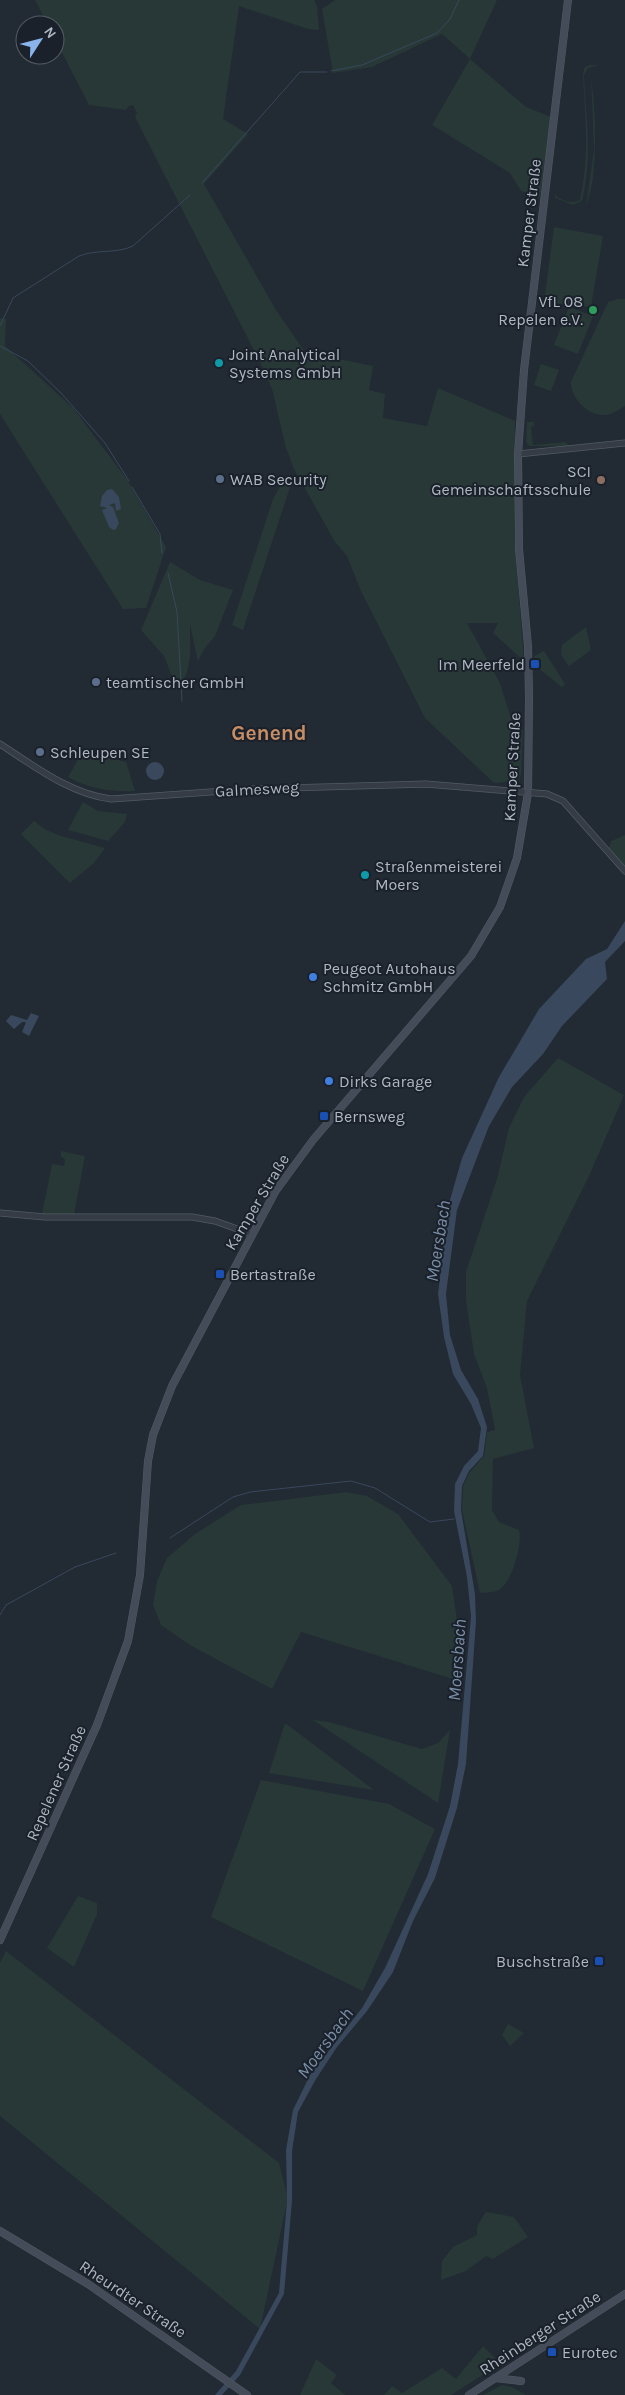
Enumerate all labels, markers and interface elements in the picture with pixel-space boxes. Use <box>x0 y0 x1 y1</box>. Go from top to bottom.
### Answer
north arrow <box>15 15 65 65</box>
text: N <box>40 24 60 42</box>
street label: Kamper Straße <box>513 158 545 268</box>
place label: VfL 08 Repelen e.V. <box>498 292 583 329</box>
marker: VfL 08 Repelen e.V. <box>587 304 599 316</box>
place label: Joint Analytical Systems GmbH <box>229 345 341 382</box>
marker: Joint Analytical Systems GmbH <box>213 357 225 369</box>
place label: SCI Gemeinschaftsschule <box>431 462 591 499</box>
place label: WAB Security <box>230 470 327 489</box>
marker: WAB Security <box>214 473 226 485</box>
marker: SCI Gemeinschaftsschule <box>595 474 607 486</box>
place label: Im Meerfeld <box>438 655 525 674</box>
marker: Im Meerfeld <box>529 658 541 670</box>
place label: teamtischer GmbH <box>106 673 244 692</box>
marker: teamtischer GmbH <box>90 676 102 688</box>
street label: Kamper Straße <box>500 712 524 822</box>
district label: Genend <box>231 721 307 745</box>
place label: Schleupen SE <box>50 743 150 762</box>
marker: Schleupen SE <box>34 746 46 758</box>
street label: Galmesweg <box>215 777 299 801</box>
place label: Straßenmeisterei Moers <box>375 857 502 894</box>
marker: Straßenmeisterei Moers <box>359 869 371 881</box>
place label: Peugeot Autohaus Schmitz GmbH <box>323 959 456 996</box>
marker: Peugeot Autohaus Schmitz GmbH <box>307 971 319 983</box>
place label: Dirks Garage <box>339 1072 432 1091</box>
marker: Dirks Garage <box>323 1075 335 1087</box>
place label: Bernsweg <box>334 1107 405 1126</box>
marker: Bernsweg <box>318 1110 330 1122</box>
street label: Kamper Straße <box>221 1150 293 1254</box>
water label: Moersbach <box>421 1199 455 1283</box>
place label: Bertastraße <box>230 1265 316 1284</box>
marker: Bertastraße <box>214 1268 226 1280</box>
water label: Moersbach <box>443 1618 471 1702</box>
street label: Repelener Straße <box>22 1722 90 1844</box>
place label: Buschstraße <box>496 1952 589 1971</box>
marker: Buschstraße <box>593 1955 605 1967</box>
water label: Moersbach <box>292 2003 358 2083</box>
street label: Rheurdter Straße <box>76 2256 190 2342</box>
street label: Rheinberger Straße <box>476 2287 604 2379</box>
place label: Eurotec <box>562 2343 618 2362</box>
marker: Eurotec <box>546 2346 558 2358</box>

